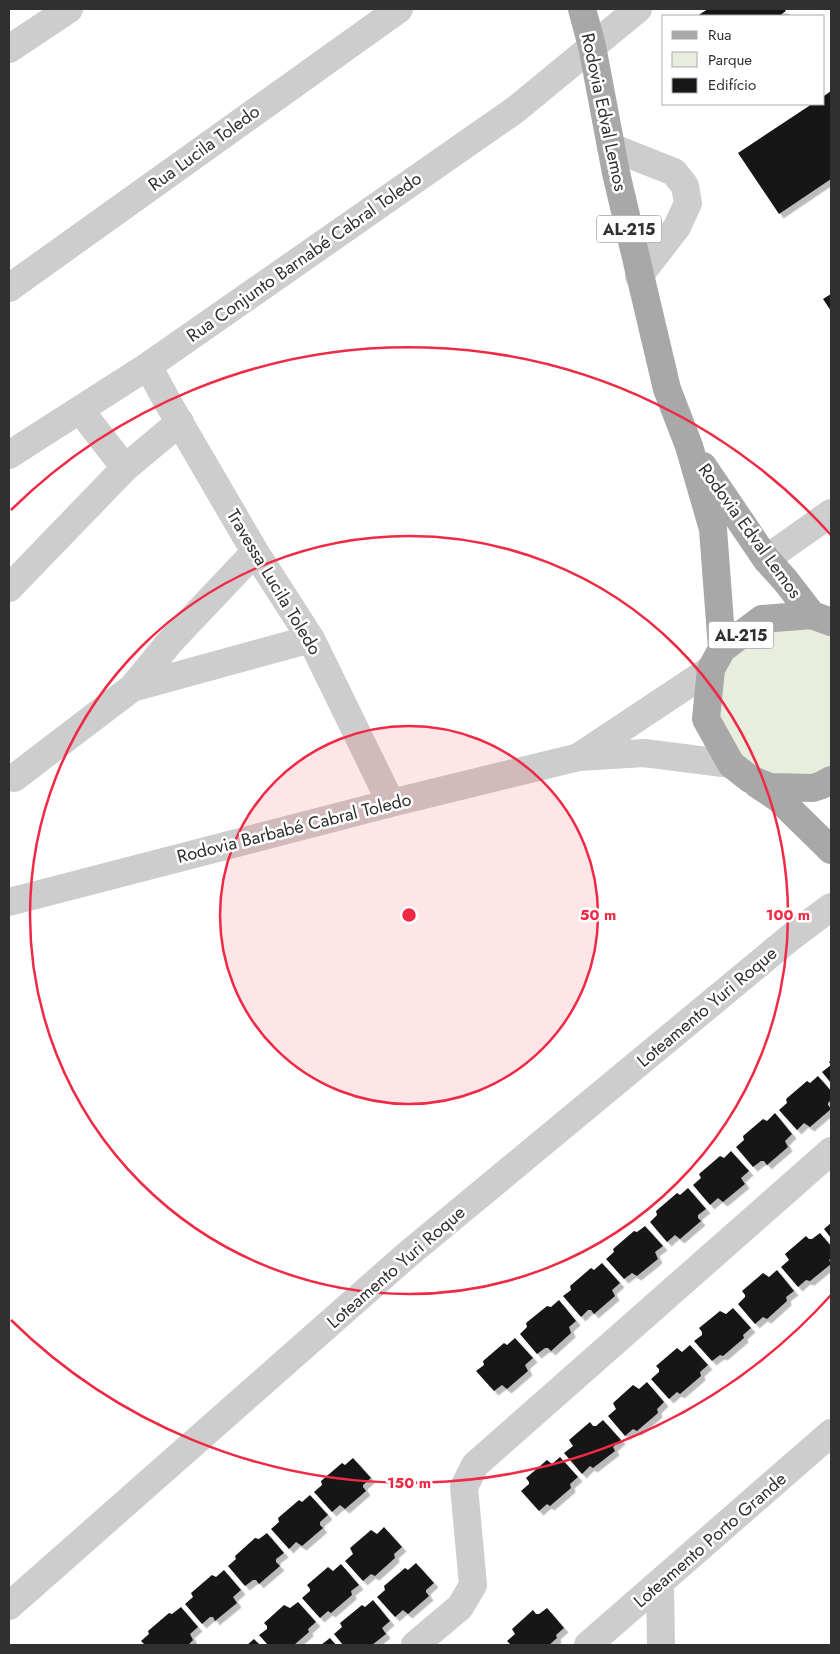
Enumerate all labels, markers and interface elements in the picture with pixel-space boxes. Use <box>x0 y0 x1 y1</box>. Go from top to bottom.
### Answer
legend <box>662 15 825 105</box>
text: Rua <box>708 24 732 46</box>
street label: Rodovia Edval Lemos <box>575 30 633 194</box>
text: Parque <box>708 49 752 71</box>
text: Edifício <box>708 74 756 96</box>
street label: Rua Lucila Toledo <box>143 99 265 197</box>
street label: Rua Conjunto Barnabé Cabral Toledo <box>181 166 427 348</box>
road number: AL-215 <box>596 215 662 242</box>
street label: Rodovia Edval Lemos <box>692 458 808 604</box>
street label: Travessa Lucila Toledo <box>220 504 328 660</box>
road number: AL-215 <box>708 622 774 648</box>
street label: Rodovia Barbabé Cabral Toledo <box>174 786 414 870</box>
text: 50 m <box>580 904 616 926</box>
text: 100 m <box>766 904 810 926</box>
centre of rings <box>400 906 418 924</box>
street label: Loteamento Yuri Roque <box>631 941 783 1073</box>
street label: Loteamento Yuri Roque <box>321 1200 471 1334</box>
street label: Loteamento Porto Grande <box>628 1466 792 1614</box>
text: 150 m <box>387 1472 431 1494</box>

